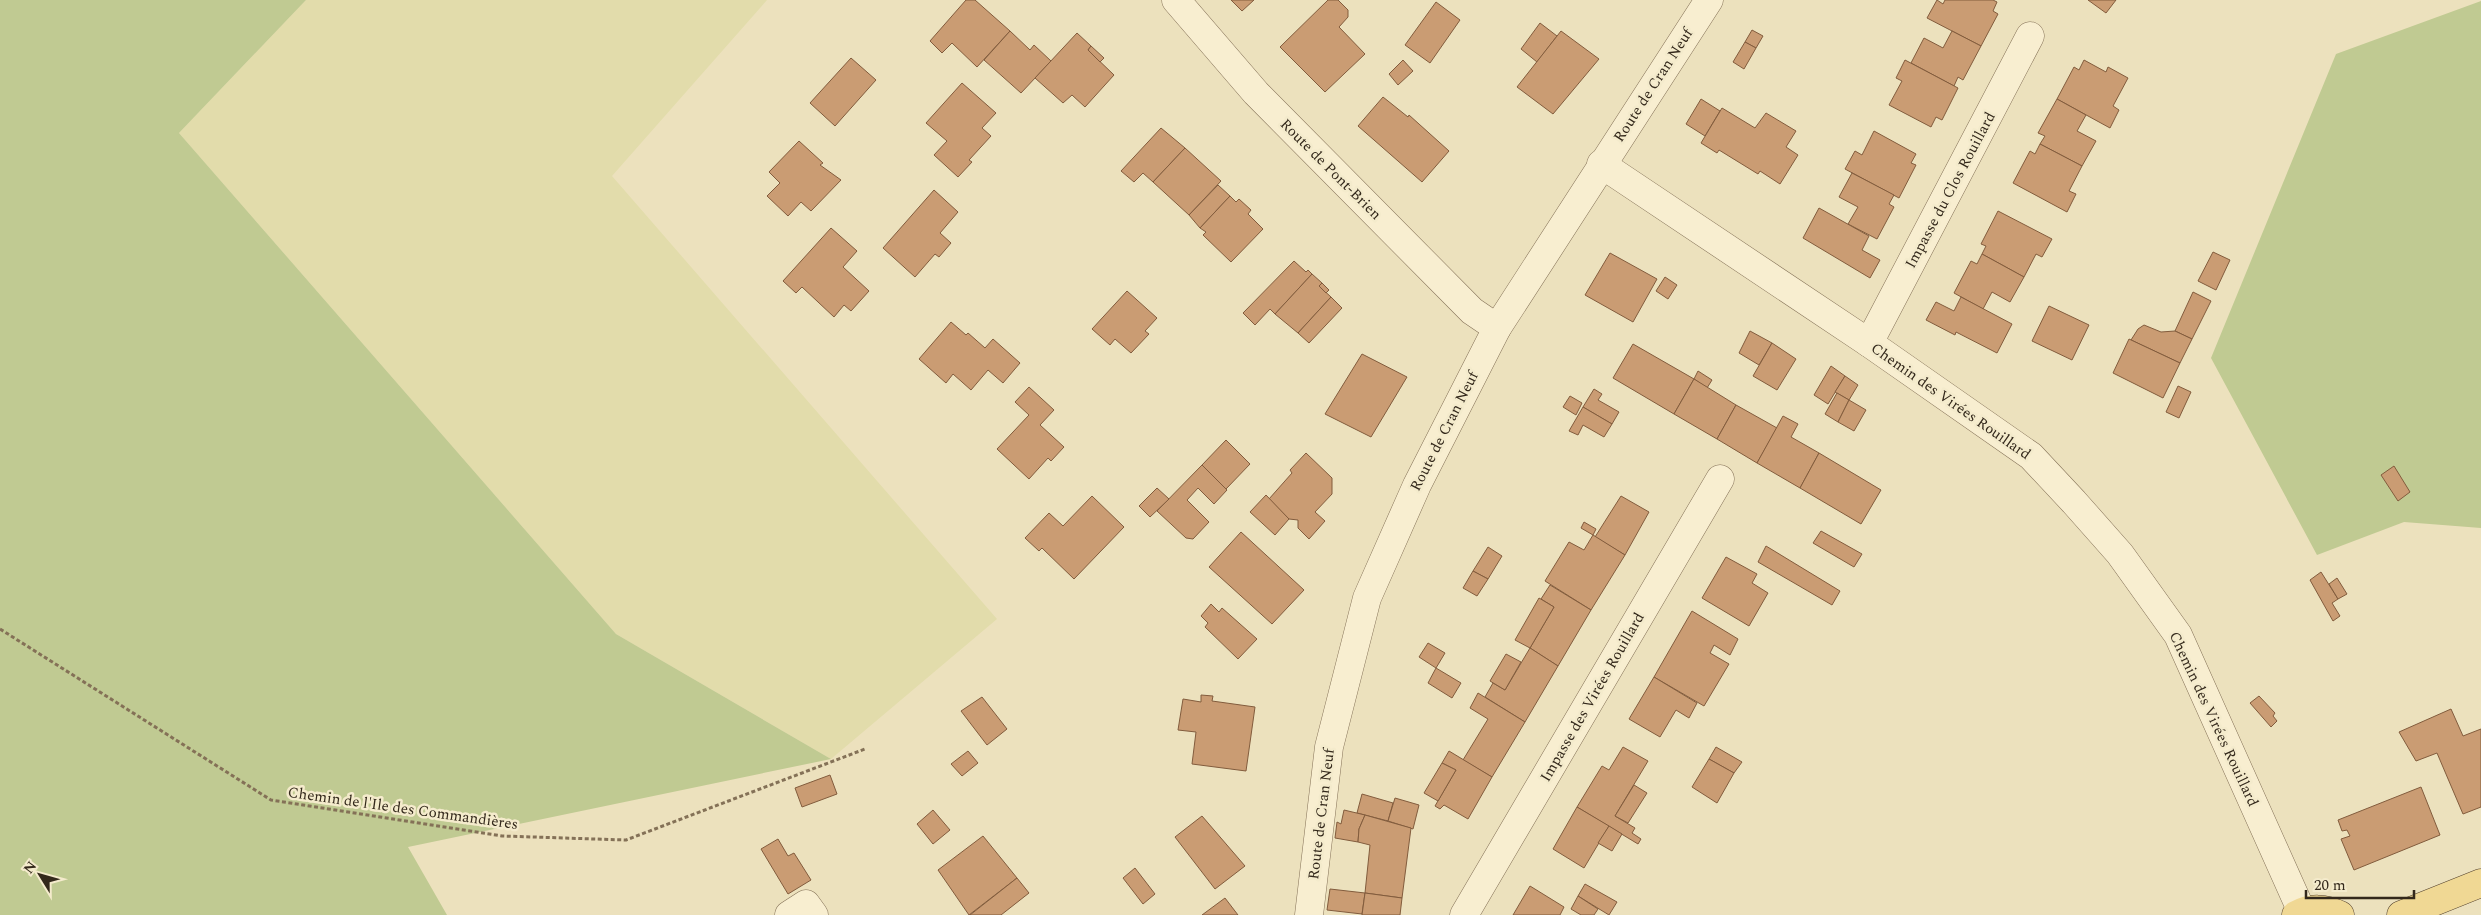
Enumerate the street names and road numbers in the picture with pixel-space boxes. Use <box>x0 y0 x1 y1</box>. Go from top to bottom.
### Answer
street label: Route de Cran Neuf <box>1608 22 1700 147</box>
street label: Impasse du Clos Rouillard <box>1899 108 2002 273</box>
street label: Route de Pont-Brien <box>1275 113 1387 226</box>
street label: Chemin des Virées Rouillard <box>1866 337 2035 466</box>
street label: Route de Cran Neuf <box>1404 366 1485 495</box>
street label: Impasse des Virées Rouillard <box>1534 608 1651 786</box>
street label: Chemin des Virées Rouillard <box>2163 628 2264 811</box>
street label: Route de Cran Neuf <box>1302 745 1341 881</box>
street label: Chemin de l'Ile des Commandières <box>286 781 520 836</box>

